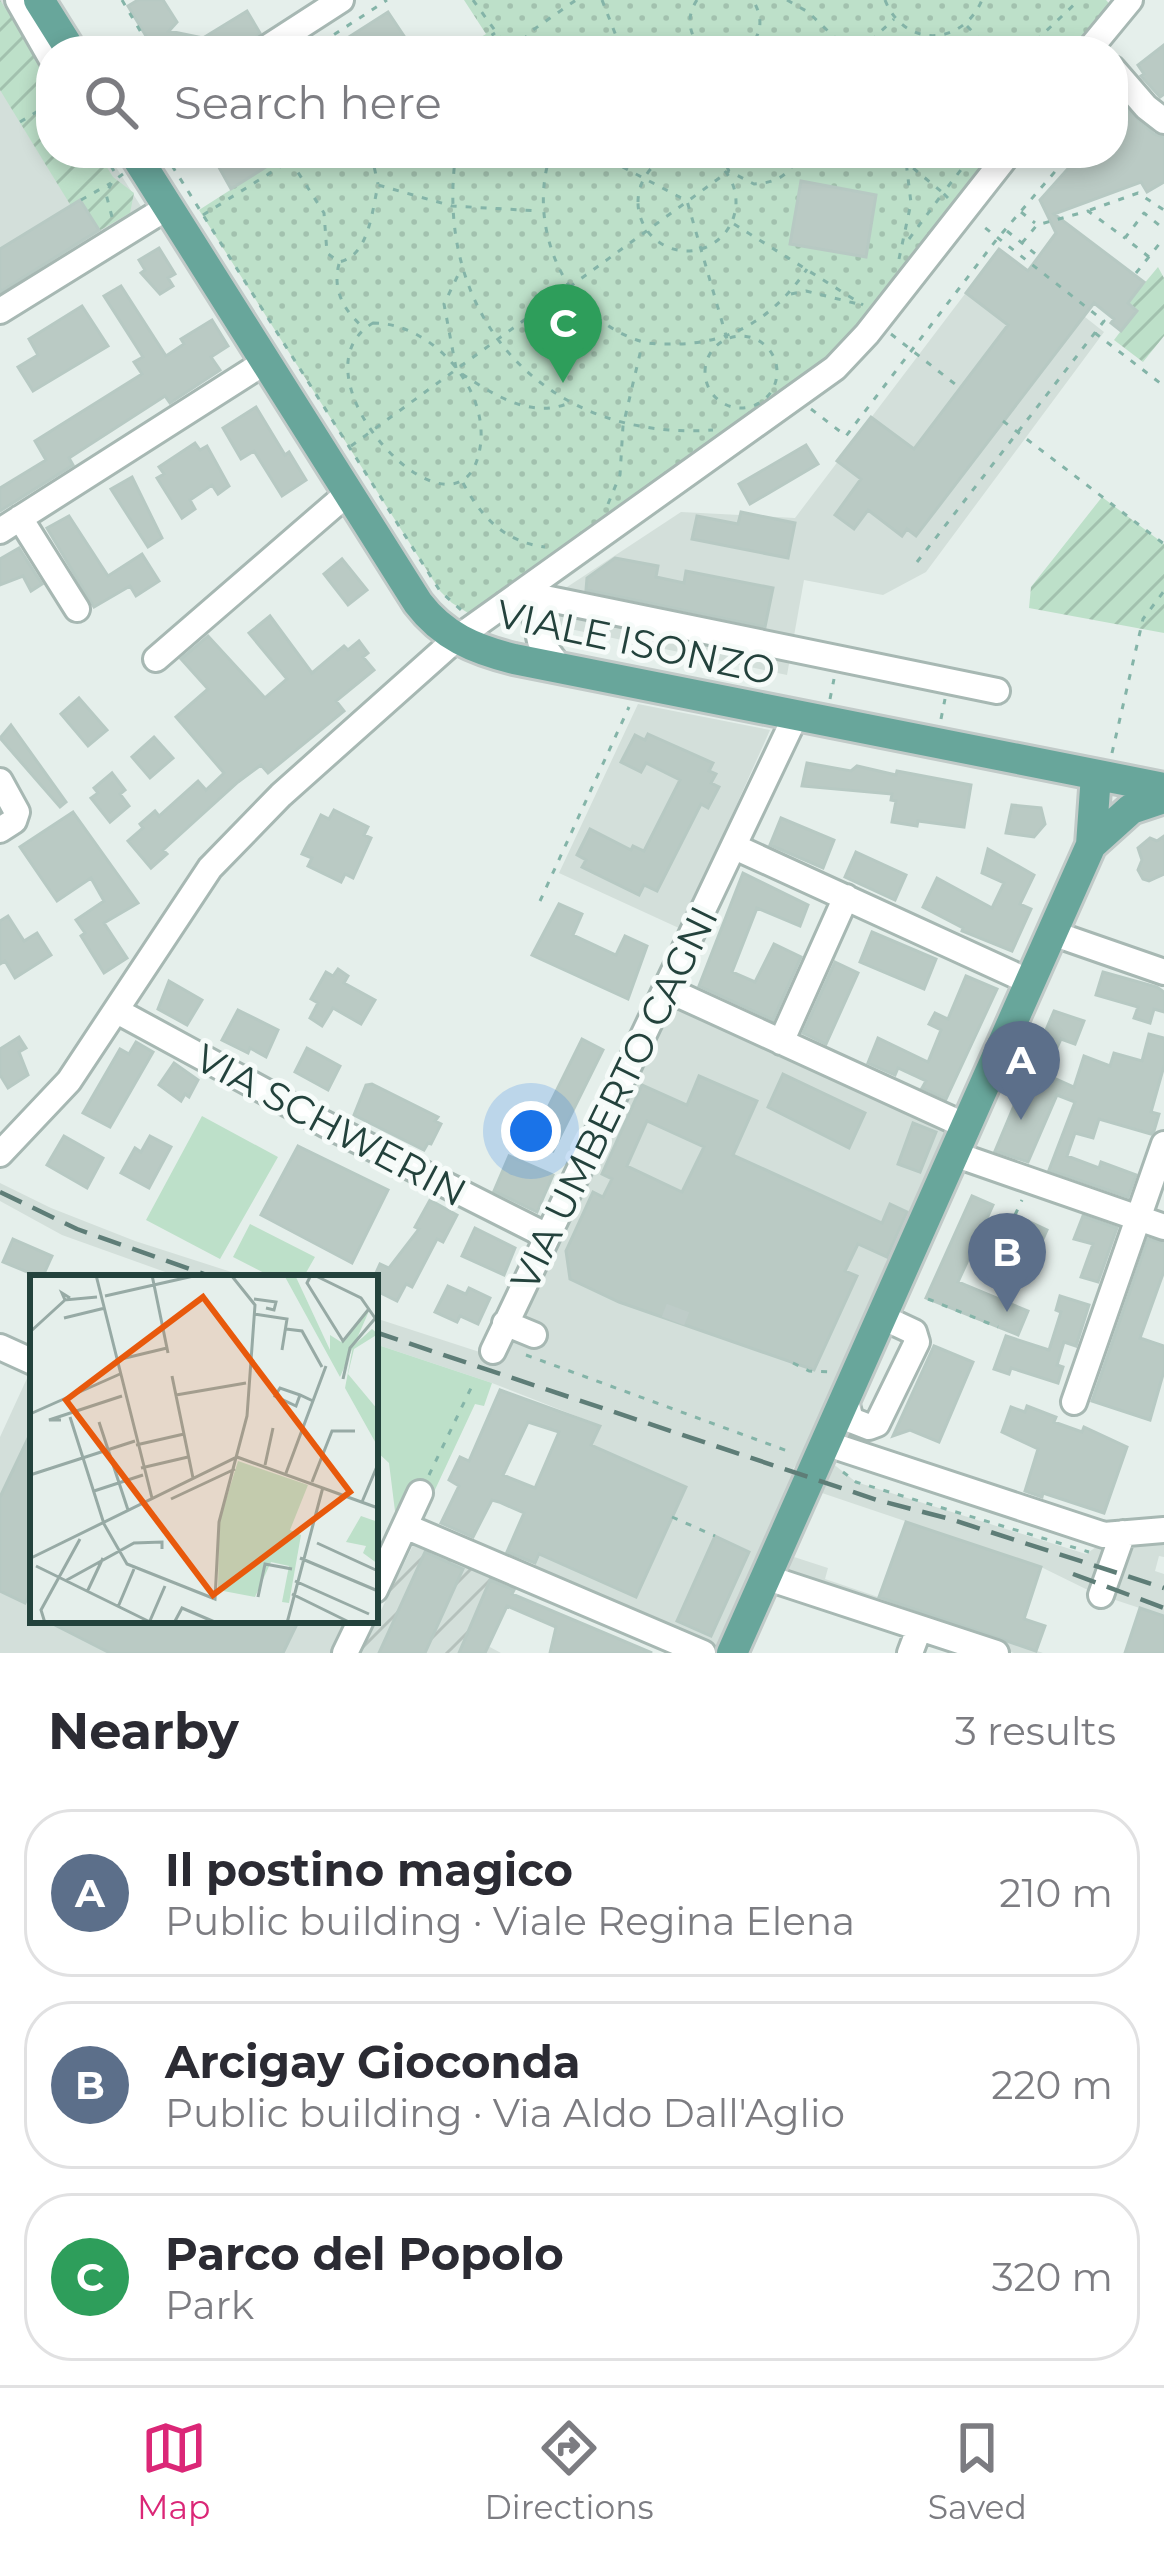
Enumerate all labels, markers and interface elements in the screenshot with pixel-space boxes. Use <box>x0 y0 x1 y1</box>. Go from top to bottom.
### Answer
search box <box>36 36 1128 168</box>
icon: search <box>78 69 144 135</box>
text: Search here <box>174 75 442 130</box>
pin: C <box>524 284 602 383</box>
street label: VIALE ISONZO <box>492 589 780 695</box>
street label: VIA UMBERTO CAGNI <box>500 898 728 1298</box>
pin: A <box>982 1021 1060 1120</box>
street label: VIA SCHWERIN <box>187 1033 475 1217</box>
your location <box>501 1101 561 1161</box>
pin: B <box>968 1213 1046 1312</box>
inset map <box>30 1275 378 1623</box>
text: Nearby <box>48 1700 239 1762</box>
text: 3 results <box>955 1707 1116 1755</box>
text: Il postino magico <box>165 1842 573 1897</box>
text: A <box>75 1869 105 1917</box>
text: 210 m <box>999 1869 1113 1917</box>
text: Public building · Viale Regina Elena <box>165 1897 855 1945</box>
text: Arcigay Gioconda <box>165 2034 581 2089</box>
text: B <box>75 2061 105 2109</box>
text: 220 m <box>991 2061 1113 2109</box>
text: Public building · Via Aldo Dall'Aglio <box>165 2089 845 2137</box>
text: Parco del Popolo <box>165 2226 564 2281</box>
text: C <box>76 2253 104 2301</box>
text: 320 m <box>992 2253 1113 2301</box>
text: Park <box>165 2281 254 2329</box>
tab: Map <box>137 2415 210 2527</box>
tab: Directions <box>485 2415 654 2527</box>
tab: Saved <box>928 2415 1027 2527</box>

